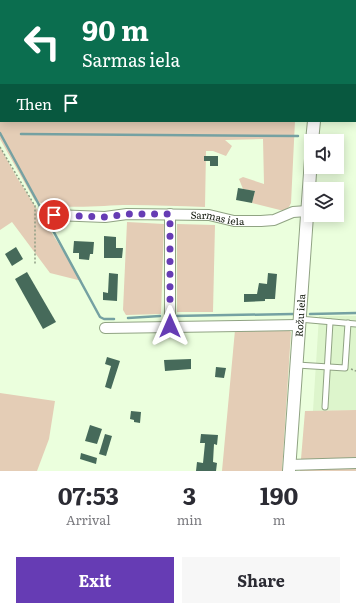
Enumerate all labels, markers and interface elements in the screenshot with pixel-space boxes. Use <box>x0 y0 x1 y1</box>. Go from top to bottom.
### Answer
text: 90 m <box>82 8 149 50</box>
icon: left <box>16 16 68 68</box>
text: Sarmas iela <box>82 46 180 73</box>
text: Then <box>16 92 52 115</box>
icon: arrive <box>60 92 82 114</box>
map controls <box>304 134 344 222</box>
button: sound <box>304 134 344 174</box>
button: layers <box>304 182 344 222</box>
pin <box>37 198 71 232</box>
icon: arrive <box>43 204 65 226</box>
street label: Sarmas iela <box>190 207 245 228</box>
street label: Rožu iela <box>290 293 309 337</box>
position arrow <box>149 305 191 347</box>
text: 07:53 <box>58 477 119 512</box>
text: 3 <box>183 477 196 512</box>
text: 190 <box>260 477 298 512</box>
text: Arrival <box>66 510 111 529</box>
text: min <box>177 510 202 529</box>
text: m <box>273 510 285 529</box>
button: Exit <box>16 557 174 603</box>
button: Share <box>182 557 340 603</box>

